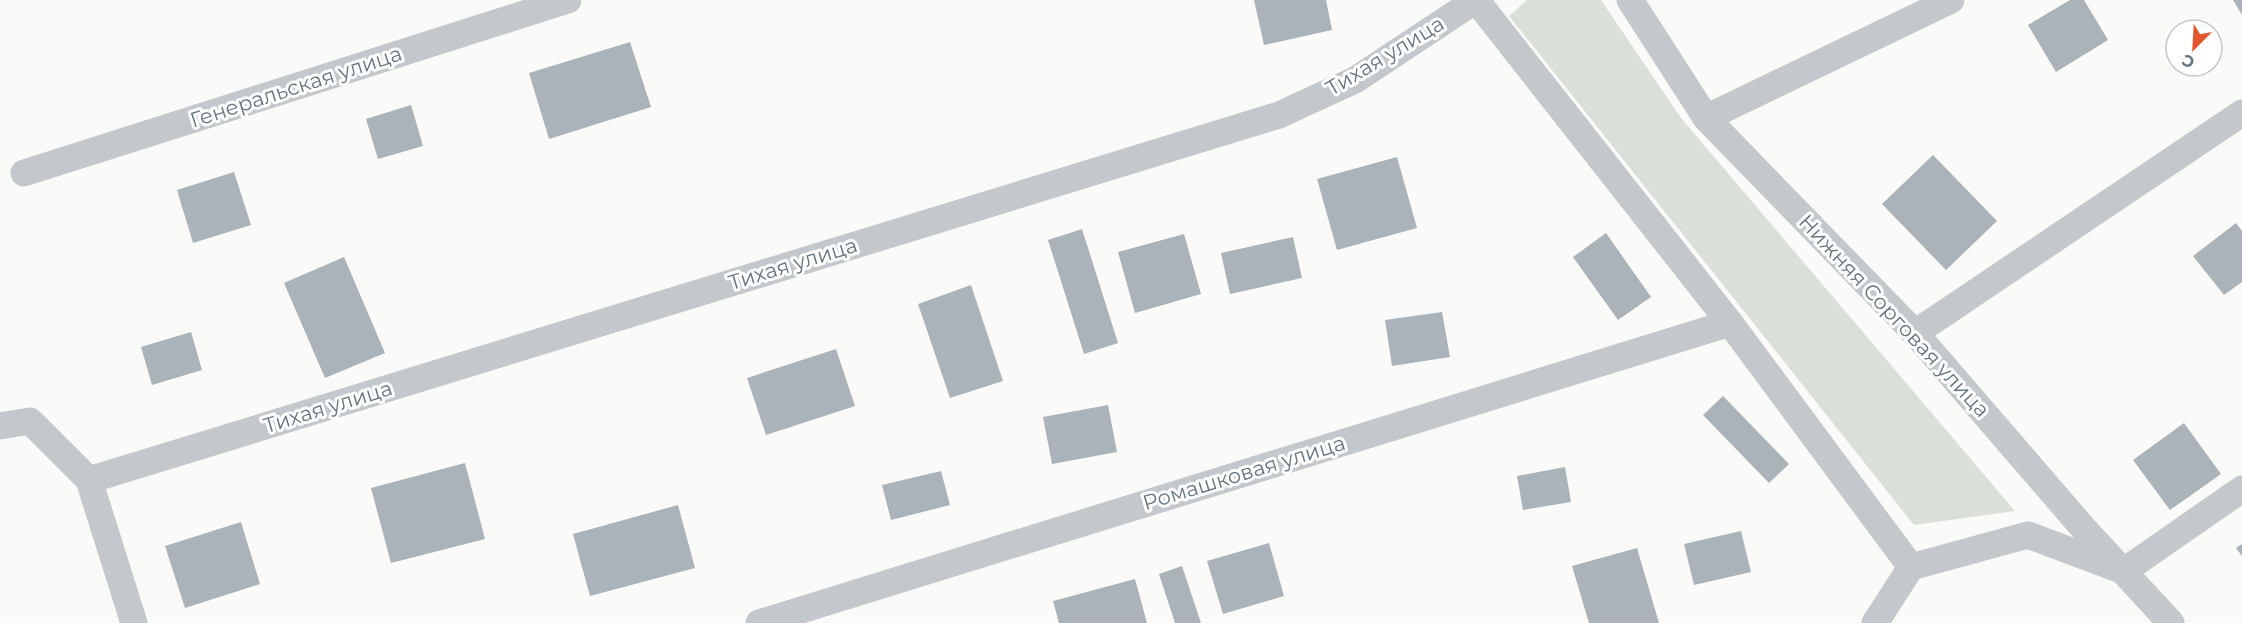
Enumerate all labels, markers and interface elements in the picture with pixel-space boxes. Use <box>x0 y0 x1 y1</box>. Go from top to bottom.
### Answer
street label: Тихая улица <box>1321 11 1448 101</box>
north arrow <box>2164 18 2224 78</box>
street label: Генеральская улица <box>187 40 405 133</box>
text: С <box>2179 50 2197 72</box>
street label: Нижняя Сорговая улица <box>1794 209 1995 422</box>
street label: Тихая улица <box>725 232 860 295</box>
street label: Тихая улица <box>260 375 395 438</box>
street label: Ромашковая улица <box>1140 430 1348 515</box>

